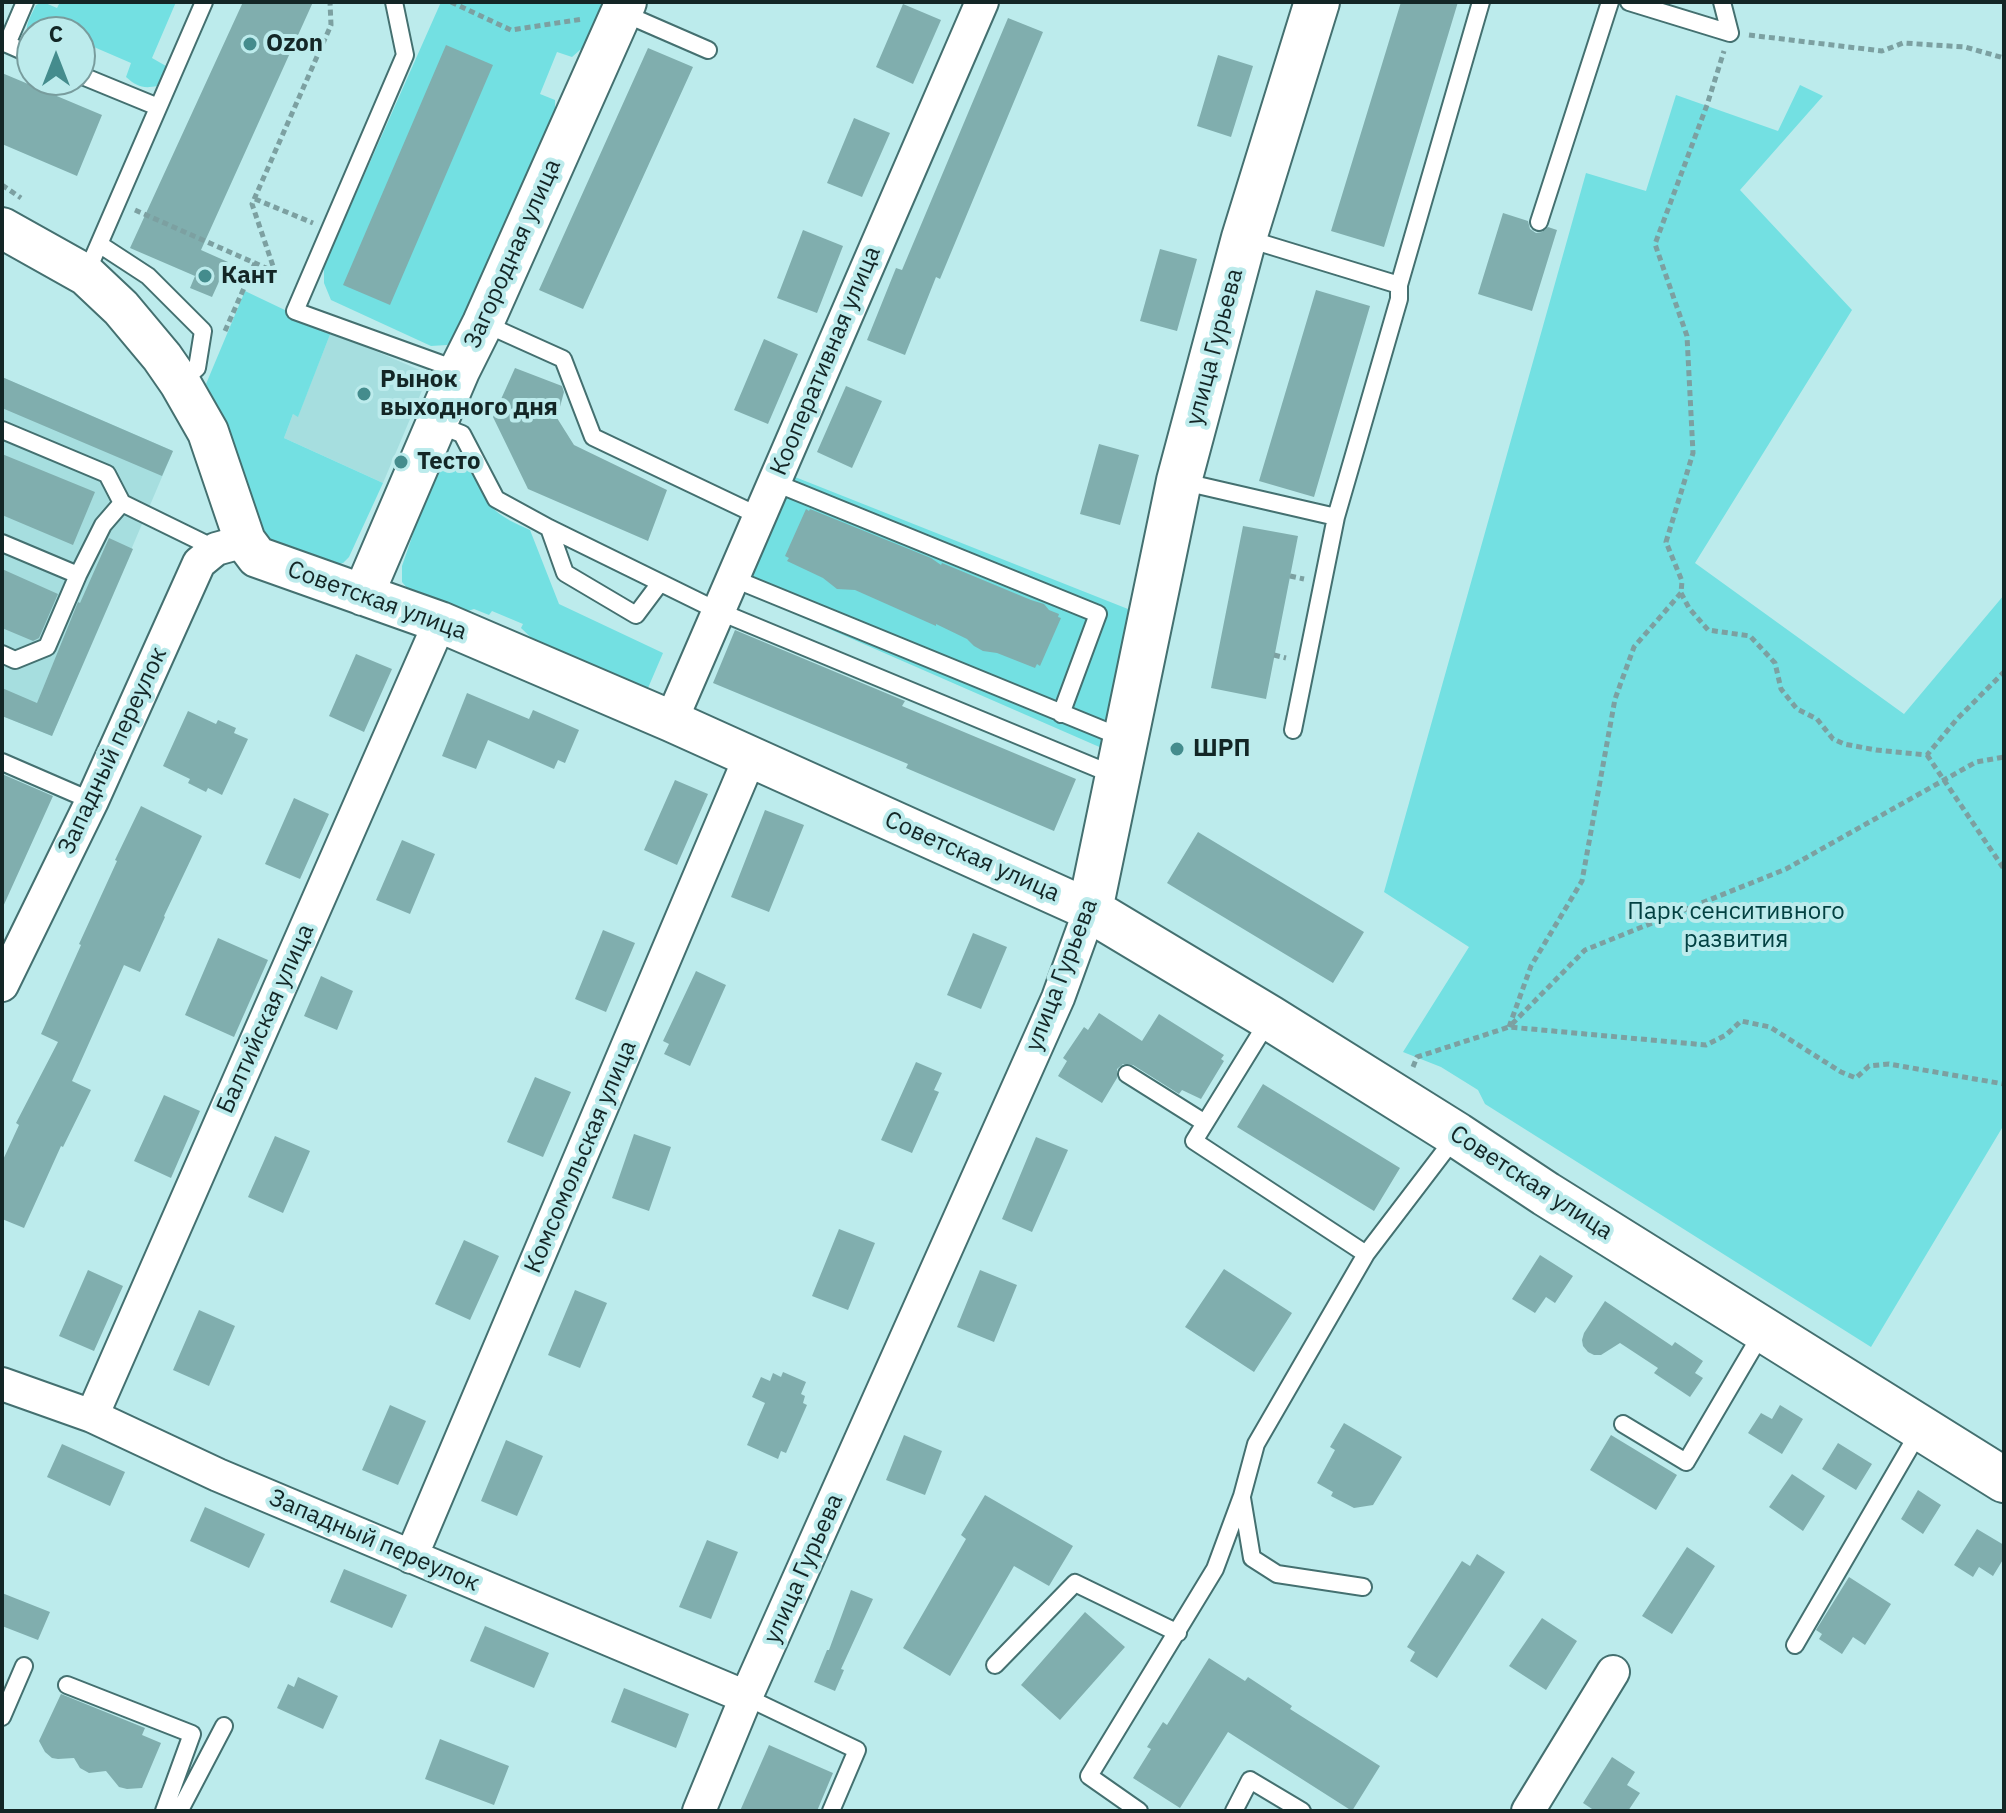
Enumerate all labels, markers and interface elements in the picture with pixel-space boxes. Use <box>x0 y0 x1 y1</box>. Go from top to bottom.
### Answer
north arrow <box>16 16 96 96</box>
text: С <box>49 19 63 48</box>
place label: Ozon <box>266 30 323 58</box>
marker: Ozon <box>241 35 259 53</box>
street label: Загородная улица <box>458 155 568 353</box>
street label: Кооперативная улица <box>765 242 887 480</box>
place label: Кант <box>221 262 277 290</box>
street label: улица Гурьева <box>1180 266 1250 428</box>
marker: Кант <box>196 267 214 285</box>
place label: Рынок выходного дня <box>380 366 558 422</box>
marker: Рынок выходного дня <box>355 385 373 403</box>
place label: Тесто <box>417 448 481 476</box>
marker: Тесто <box>392 453 410 471</box>
street label: Советская улица <box>284 555 470 647</box>
street label: Западный переулок <box>52 643 174 859</box>
place label: ШРП <box>1193 735 1250 763</box>
marker: ШРП <box>1168 740 1186 758</box>
street label: Советская улица <box>880 806 1064 908</box>
street label: улица Гурьева <box>1020 895 1104 1055</box>
park label: Парк сенситивного развития <box>1627 898 1845 954</box>
street label: Балтийская улица <box>211 920 321 1118</box>
street label: Комсомольская улица <box>519 1036 643 1278</box>
street label: Советская улица <box>1444 1120 1618 1246</box>
street label: Западный переулок <box>265 1484 483 1598</box>
street label: улица Гурьева <box>758 1490 850 1648</box>

